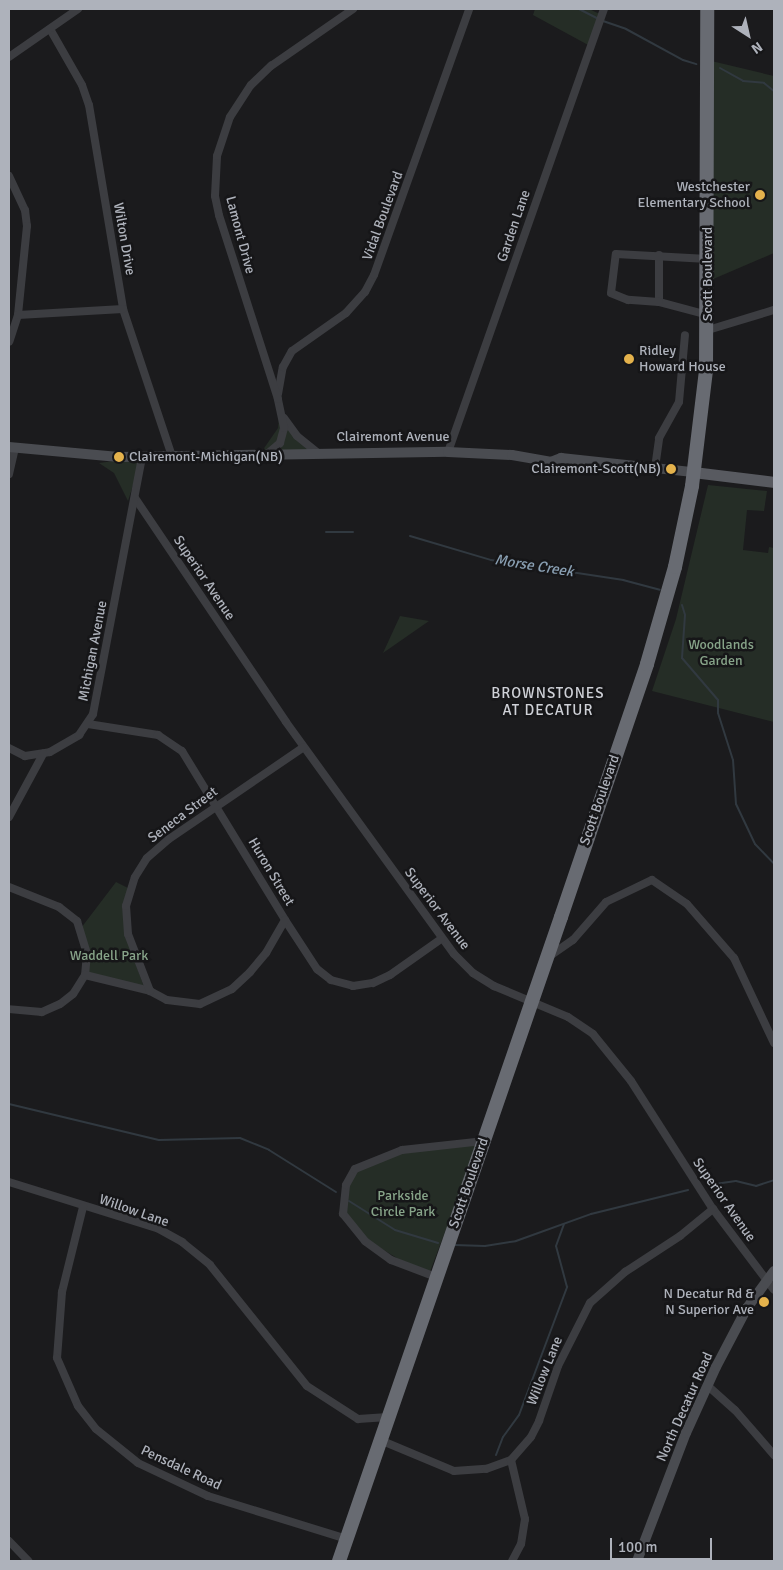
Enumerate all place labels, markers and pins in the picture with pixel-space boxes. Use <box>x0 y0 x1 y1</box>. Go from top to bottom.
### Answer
place label: Westchester Elementary School <box>637 179 750 212</box>
marker: Westchester Elementary School <box>754 189 766 201</box>
place label: Ridley Howard House <box>639 343 726 376</box>
marker: Ridley Howard House <box>623 353 635 365</box>
place label: Clairemont-Michigan(NB) <box>129 449 283 465</box>
marker: Clairemont-Michigan(NB) <box>113 451 125 463</box>
place label: Clairemont-Scott(NB) <box>531 461 661 477</box>
marker: Clairemont-Scott(NB) <box>665 463 677 475</box>
place label: N Decatur Rd & N Superior Ave <box>664 1286 754 1318</box>
marker: N Decatur Rd & N Superior Ave <box>758 1296 770 1308</box>

